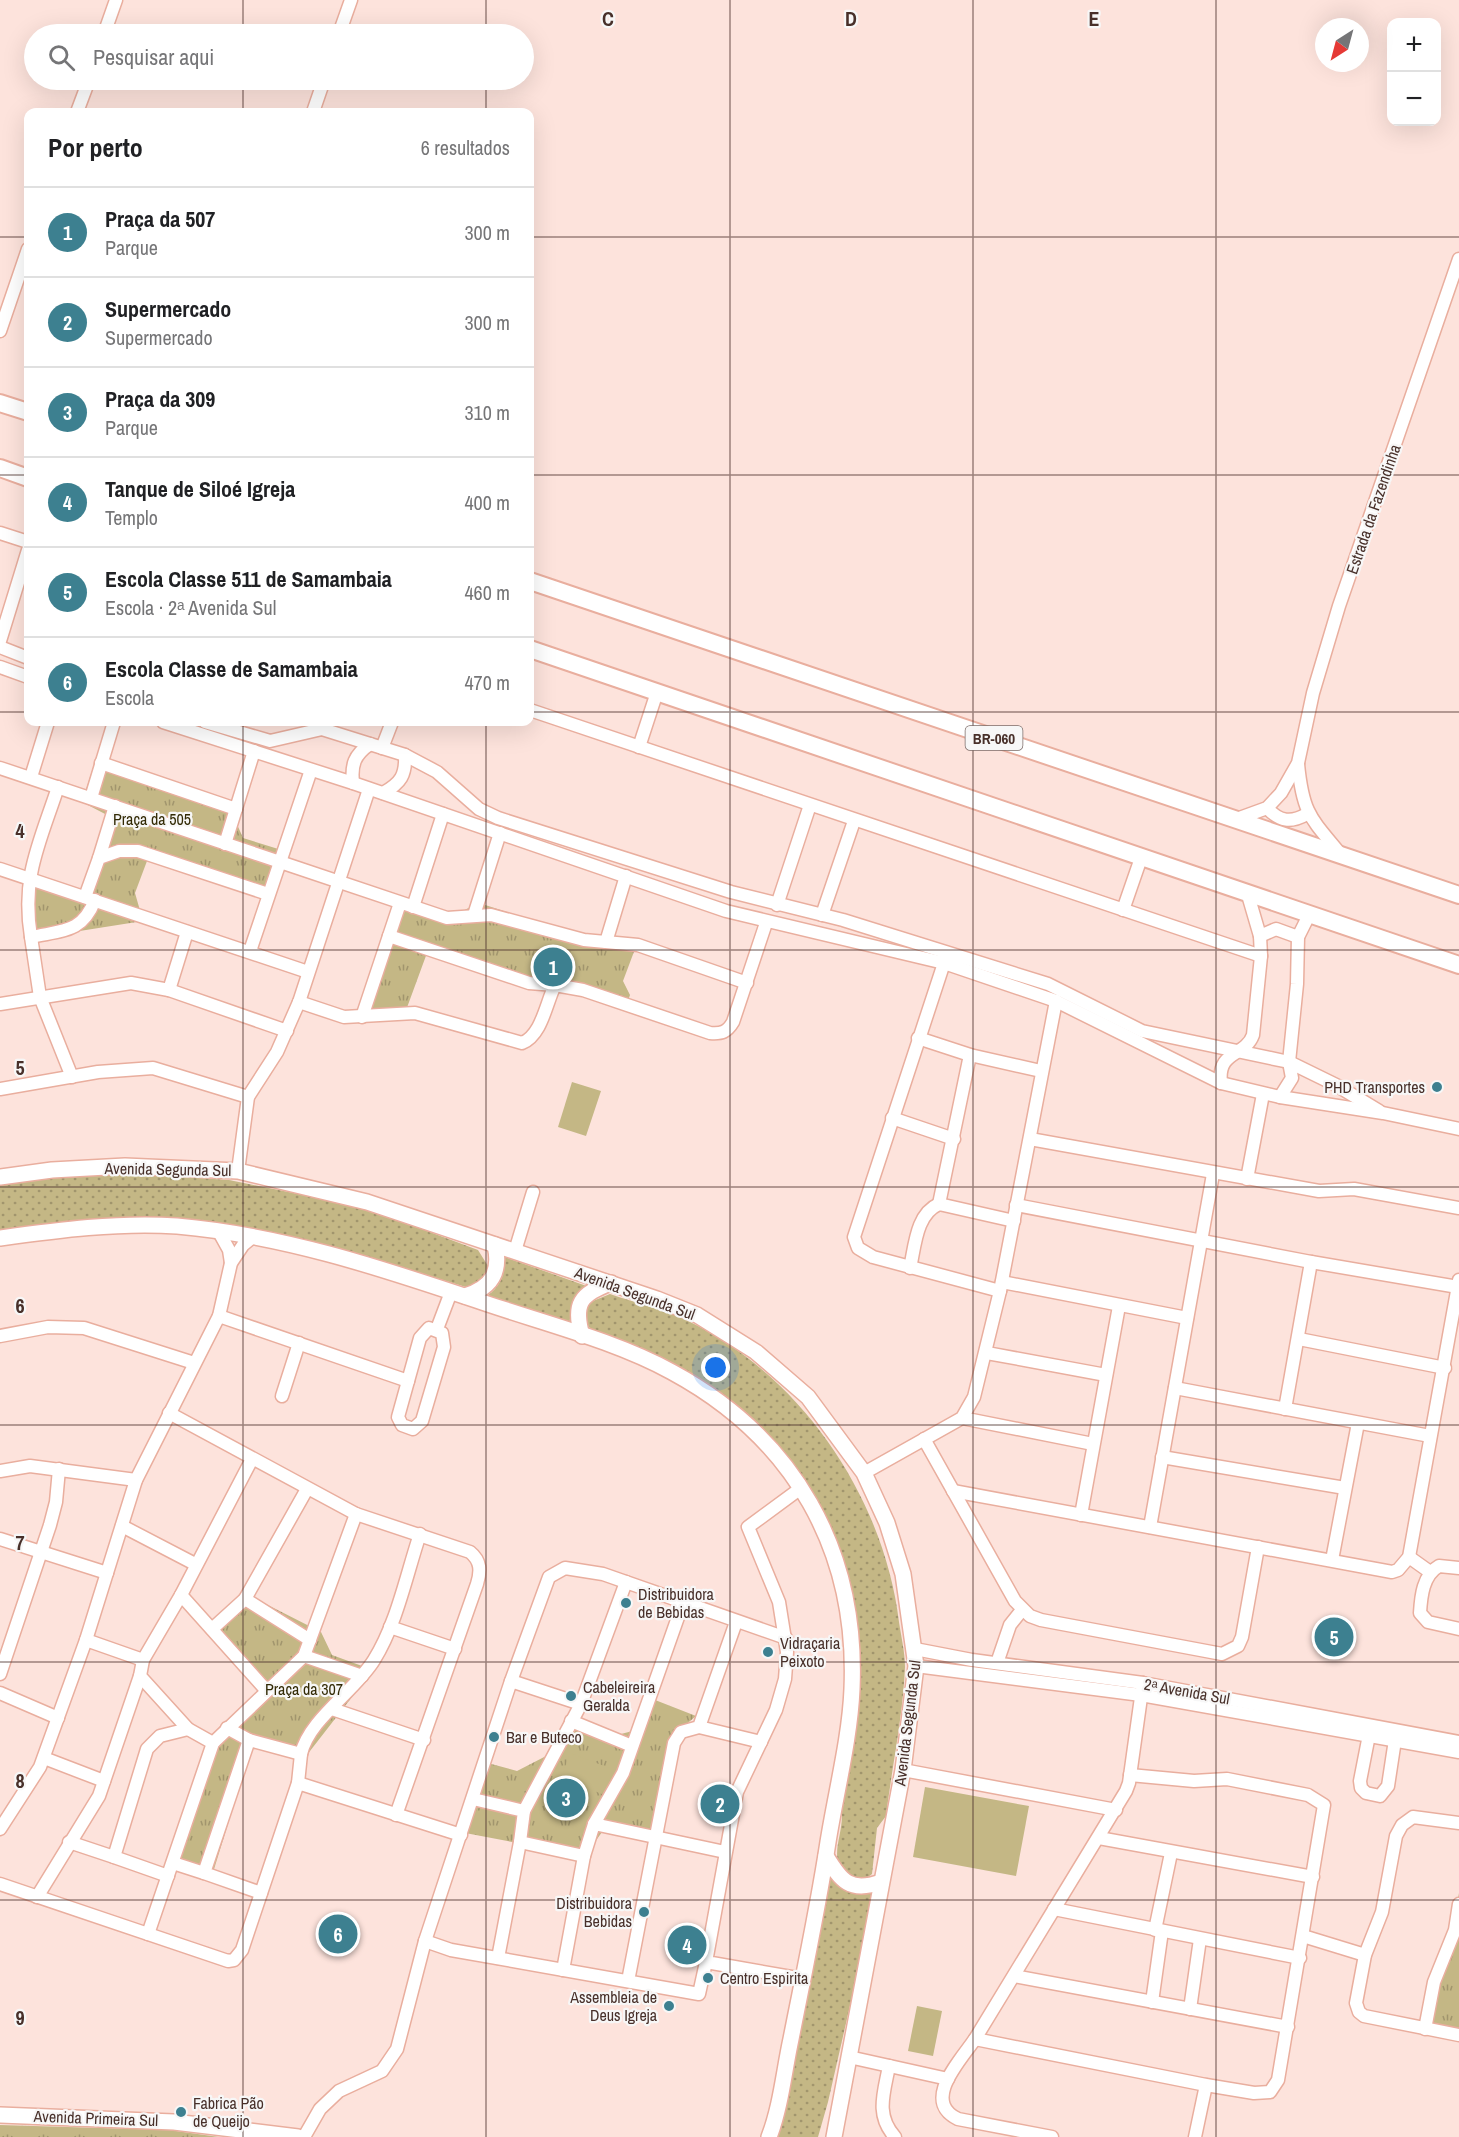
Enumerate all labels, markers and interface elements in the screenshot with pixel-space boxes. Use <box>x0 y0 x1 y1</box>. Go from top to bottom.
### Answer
text: C <box>602 5 614 32</box>
text: D <box>845 5 857 32</box>
text: E <box>1089 5 1100 32</box>
north arrow <box>1315 18 1369 72</box>
map controls <box>1387 18 1441 126</box>
button: + <box>1387 18 1441 72</box>
search box <box>24 24 534 90</box>
icon: search <box>45 41 78 74</box>
text: Pesquisar aqui <box>93 42 214 72</box>
button: − <box>1387 72 1441 126</box>
text: Por perto <box>48 130 143 165</box>
text: 6 resultados <box>421 134 510 161</box>
text: Praça da 507 <box>105 204 215 234</box>
text: 1 <box>63 219 72 246</box>
text: 300 m <box>464 219 510 246</box>
text: Parque <box>105 234 158 261</box>
text: Supermercado <box>105 294 231 324</box>
text: 2 <box>63 309 72 336</box>
text: 300 m <box>464 309 510 336</box>
text: Supermercado <box>105 324 213 351</box>
text: Praça da 309 <box>105 384 215 414</box>
text: 3 <box>63 399 72 426</box>
text: 310 m <box>464 399 510 426</box>
text: Parque <box>105 414 158 441</box>
street label: Estrada da Fazendinha <box>1340 441 1406 577</box>
text: Tanque de Siloé Igreja <box>105 474 295 504</box>
text: 4 <box>63 489 72 516</box>
text: 400 m <box>464 489 510 516</box>
text: Templo <box>105 504 158 531</box>
text: Escola Classe 511 de Samambaia <box>105 564 392 594</box>
text: 5 <box>63 579 72 606</box>
text: 460 m <box>464 579 510 606</box>
text: Escola · 2ᵃ Avenida Sul <box>105 594 276 621</box>
text: Escola Classe de Samambaia <box>105 654 358 684</box>
text: 6 <box>63 669 72 696</box>
text: 470 m <box>464 669 510 696</box>
text: Escola <box>105 684 154 711</box>
road number: BR-060 <box>966 726 1022 750</box>
park label: Praça da 505 <box>113 808 191 830</box>
text: 4 <box>15 817 25 844</box>
pin: 1 <box>534 944 572 990</box>
text: 5 <box>15 1054 25 1081</box>
place label: PHD Transportes <box>1324 1076 1425 1098</box>
marker: PHD Transportes <box>1430 1080 1444 1094</box>
street label: Avenida Segunda Sul <box>103 1157 232 1181</box>
street label: Avenida Segunda Sul <box>571 1261 698 1325</box>
text: 6 <box>15 1292 25 1319</box>
your location <box>701 1353 730 1382</box>
text: 7 <box>15 1529 25 1556</box>
place label: Distribuidora de Bebidas <box>638 1583 715 1623</box>
marker: Distribuidora de Bebidas <box>619 1596 633 1610</box>
pin: 5 <box>1314 1614 1354 1660</box>
place label: Vidraçaria Peixoto <box>780 1632 841 1672</box>
marker: Vidraçaria Peixoto <box>761 1645 775 1659</box>
street label: Avenida Segunda Sul <box>888 1659 926 1788</box>
street label: 2ᵃ Avenida Sul <box>1142 1673 1232 1709</box>
place label: Cabeleireira Geralda <box>583 1676 656 1716</box>
park label: Praça da 307 <box>265 1678 343 1700</box>
marker: Cabeleireira Geralda <box>564 1689 578 1703</box>
place label: Bar e Buteco <box>506 1726 582 1748</box>
marker: Bar e Buteco <box>487 1730 501 1744</box>
text: 8 <box>15 1767 25 1794</box>
pin: 3 <box>546 1776 586 1820</box>
pin: 2 <box>700 1782 740 1826</box>
place label: Distribuidora Bebidas <box>556 1892 633 1932</box>
marker: Distribuidora Bebidas <box>637 1905 651 1919</box>
pin: 6 <box>318 1912 358 1956</box>
pin: 4 <box>668 1922 706 1968</box>
place label: Centro Espirita <box>720 1967 809 1989</box>
marker: Centro Espirita <box>701 1971 715 1985</box>
place label: Assembleia de Deus Igreja <box>569 1986 658 2026</box>
marker: Assembleia de Deus Igreja <box>662 1999 676 2013</box>
text: 9 <box>15 2004 25 2031</box>
place label: Fabrica Pão de Queijo <box>193 2092 264 2132</box>
street label: Avenida Primeira Sul <box>32 2105 159 2131</box>
marker: Fabrica Pão de Queijo <box>174 2105 188 2119</box>

